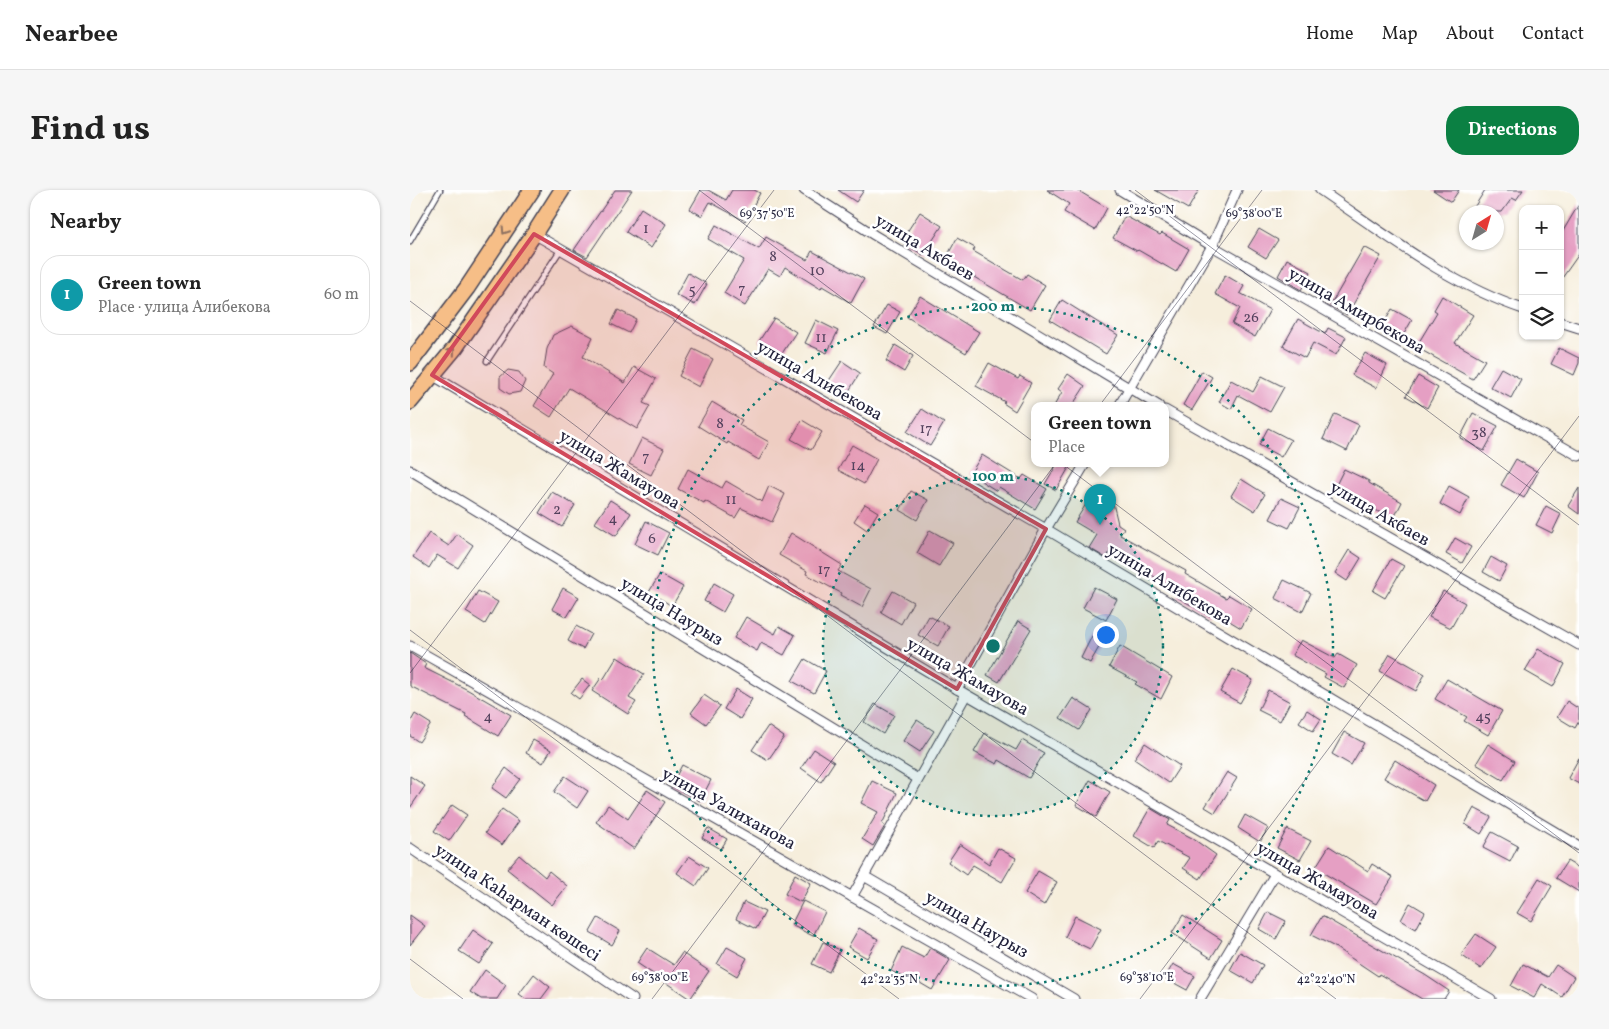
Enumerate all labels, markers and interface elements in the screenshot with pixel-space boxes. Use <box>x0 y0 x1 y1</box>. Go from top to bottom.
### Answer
text: Nearbee <box>25 18 118 52</box>
text: Home <box>1306 22 1354 47</box>
text: Map <box>1382 22 1418 47</box>
text: About <box>1446 22 1494 47</box>
text: Contact <box>1522 22 1584 47</box>
text: Find us <box>30 106 150 154</box>
button: Directions <box>1446 106 1579 155</box>
text: 42°22'50"N <box>1116 203 1174 219</box>
north arrow <box>1459 205 1504 250</box>
map controls <box>1519 205 1564 340</box>
button: + <box>1519 205 1564 250</box>
text: 69°37'50"E <box>740 206 794 222</box>
text: 69°38'00"E <box>1226 206 1282 222</box>
text: Nearby <box>50 208 121 237</box>
street label: улица Акбаев <box>870 209 979 288</box>
house number: 1 <box>643 219 649 240</box>
one-way arrow <box>502 225 511 234</box>
house number: 8 <box>769 247 777 268</box>
button: − <box>1519 250 1564 295</box>
house number: 10 <box>810 261 824 282</box>
street label: улица Амирбекова <box>1283 262 1430 361</box>
text: Green town <box>98 271 201 297</box>
house number: 7 <box>738 279 746 300</box>
house number: 5 <box>688 280 696 301</box>
text: 1 <box>64 284 70 306</box>
text: 60 m <box>324 284 359 306</box>
button: layers <box>1519 295 1564 340</box>
text: Place · улица Алибекова <box>98 297 271 319</box>
text: 200 m <box>971 297 1015 318</box>
house number: 26 <box>1243 308 1259 329</box>
house number: 11 <box>815 328 827 349</box>
street label: улица Алибекова <box>751 335 887 428</box>
one-way arrow <box>447 347 456 356</box>
popup <box>1031 402 1169 467</box>
text: Green town <box>1048 411 1152 437</box>
house number: 8 <box>716 414 724 435</box>
house number: 17 <box>919 419 933 440</box>
house number: 38 <box>1471 423 1487 444</box>
street label: улица Жамауова <box>554 424 685 517</box>
text: Place <box>1048 437 1085 459</box>
house number: 7 <box>642 447 650 468</box>
house number: 14 <box>851 456 865 477</box>
text: 100 m <box>972 467 1015 488</box>
street label: улица Акбаев <box>1324 475 1434 553</box>
pin: 1 <box>1084 484 1116 525</box>
house number: 11 <box>725 490 737 511</box>
house number: 2 <box>553 500 561 521</box>
house number: 4 <box>609 509 618 530</box>
house number: 6 <box>648 529 656 550</box>
street label: улица Алибекова <box>1102 538 1237 633</box>
house number: 17 <box>817 560 831 581</box>
street label: улица Наурыз <box>615 572 728 653</box>
your location <box>1093 622 1119 648</box>
street label: улица Жамауова <box>901 632 1033 723</box>
centre of rings <box>984 637 1002 655</box>
house number: 4 <box>484 707 493 728</box>
house number: 45 <box>1475 707 1491 728</box>
street label: улица Уалиханова <box>656 762 800 857</box>
street label: улица Жамауова <box>1251 836 1383 927</box>
street label: улица Каһарман көшесі <box>429 838 605 968</box>
street label: улица Наурыз <box>920 886 1033 965</box>
text: 69°38'00"E <box>632 970 688 986</box>
text: 69°38'10"E <box>1120 970 1174 986</box>
text: 42°22'35"N <box>860 972 918 988</box>
text: 42°22'40"N <box>1297 972 1355 988</box>

